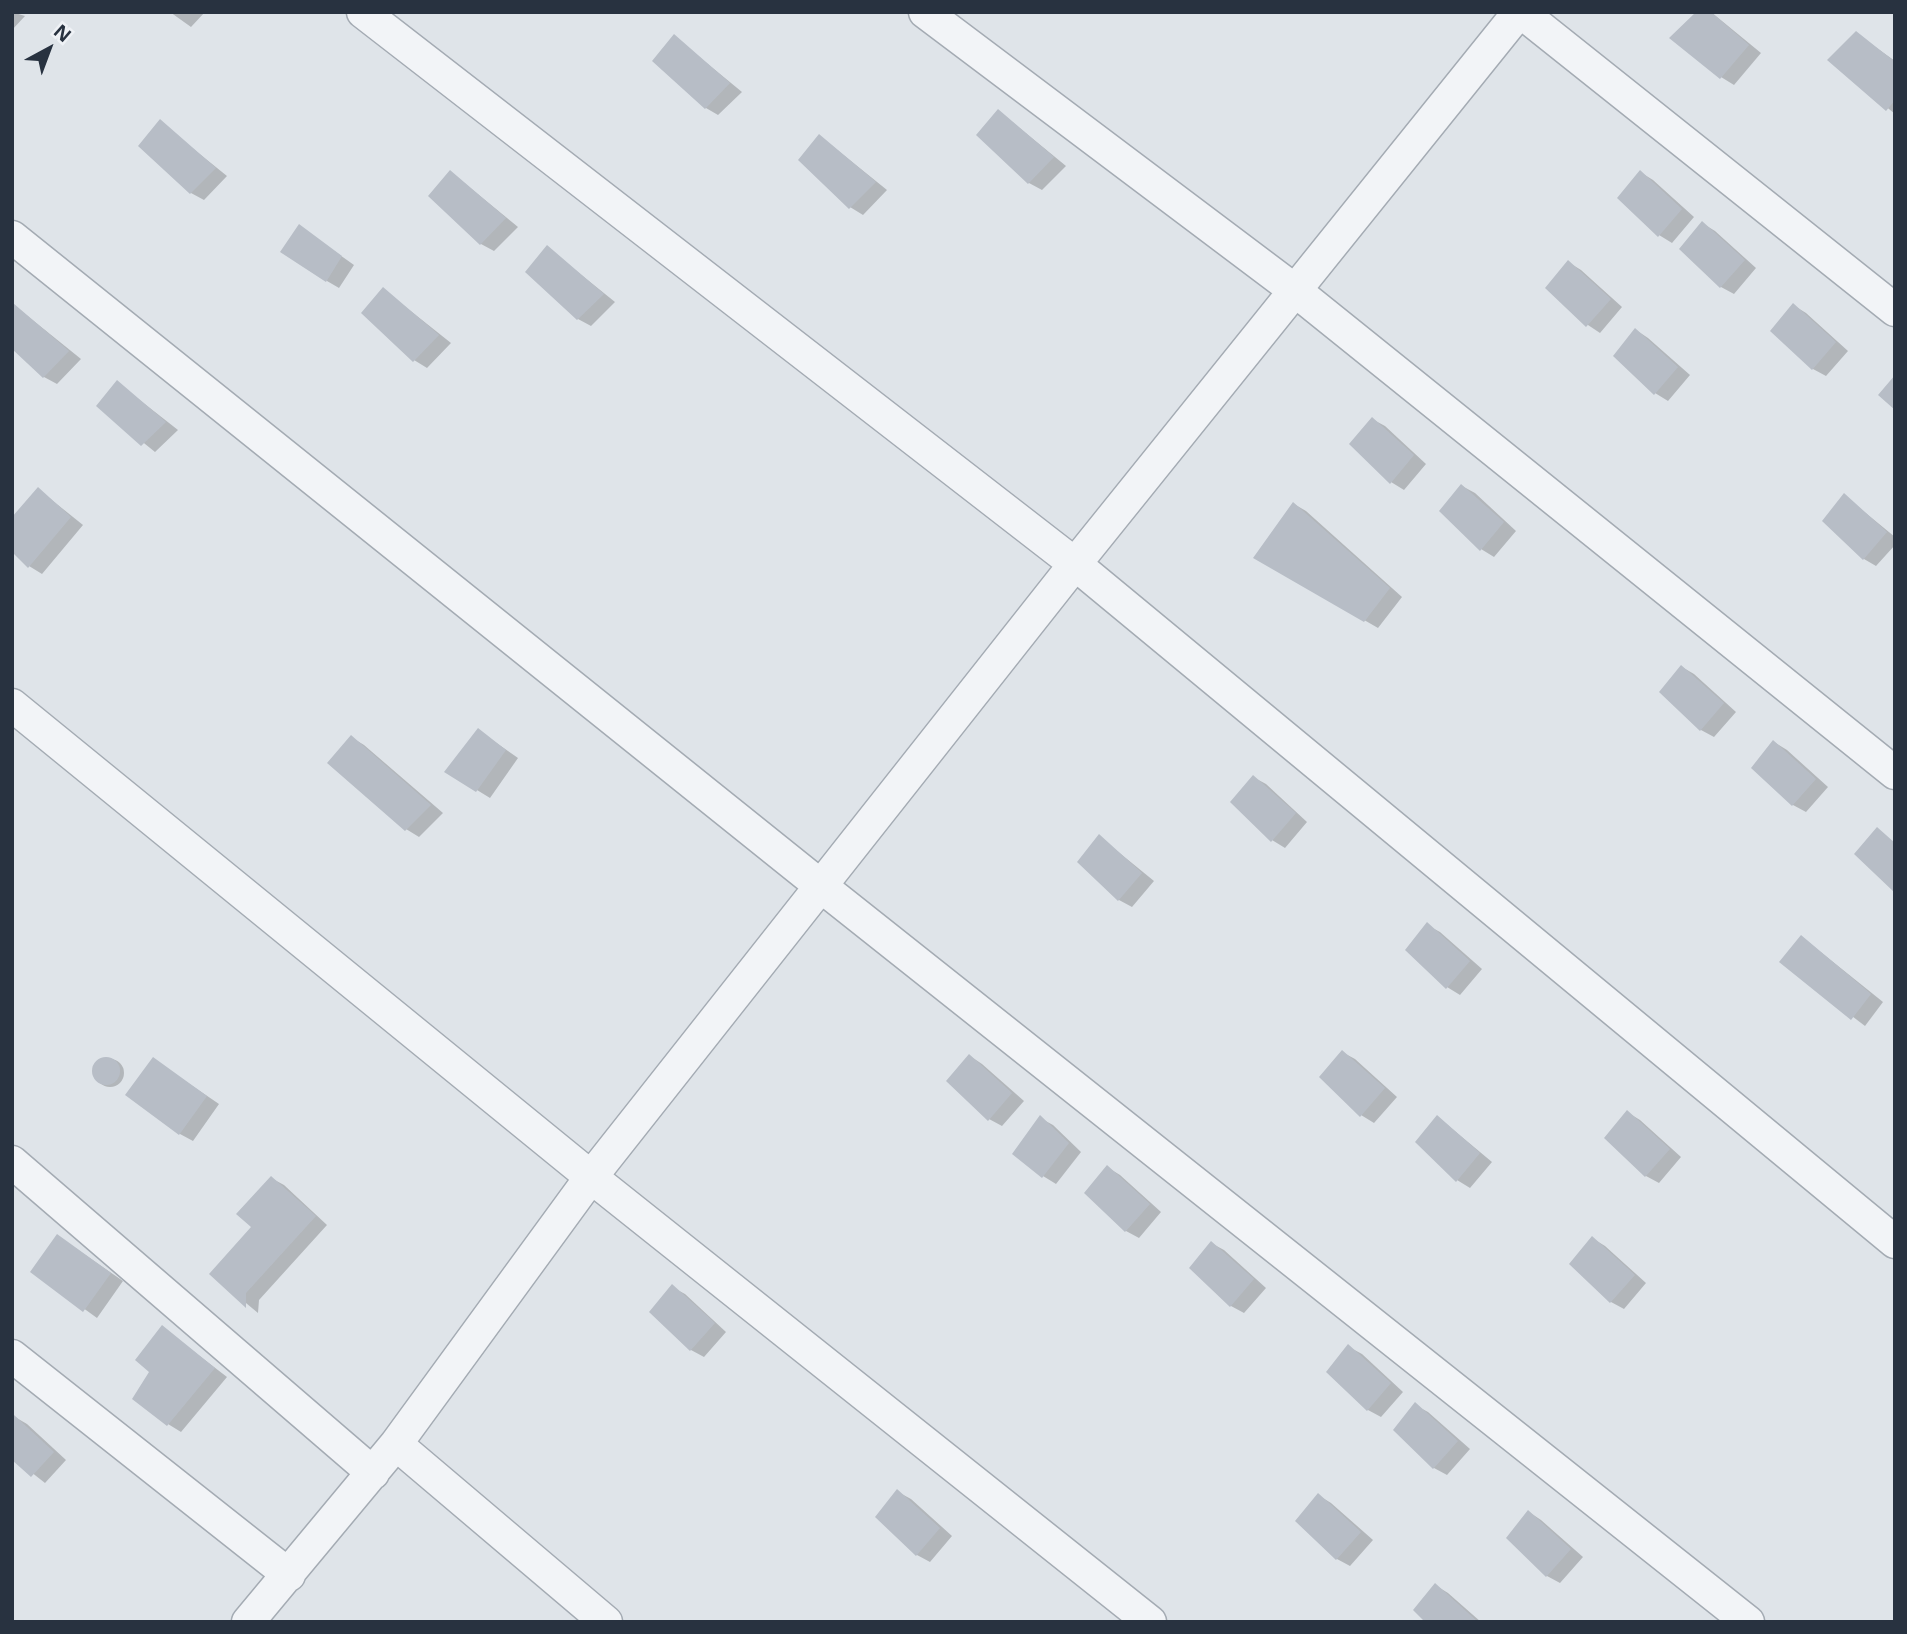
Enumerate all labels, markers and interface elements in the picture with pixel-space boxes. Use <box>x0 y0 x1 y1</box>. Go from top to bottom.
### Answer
north arrow <box>14 14 84 84</box>
text: N <box>48 18 77 48</box>

